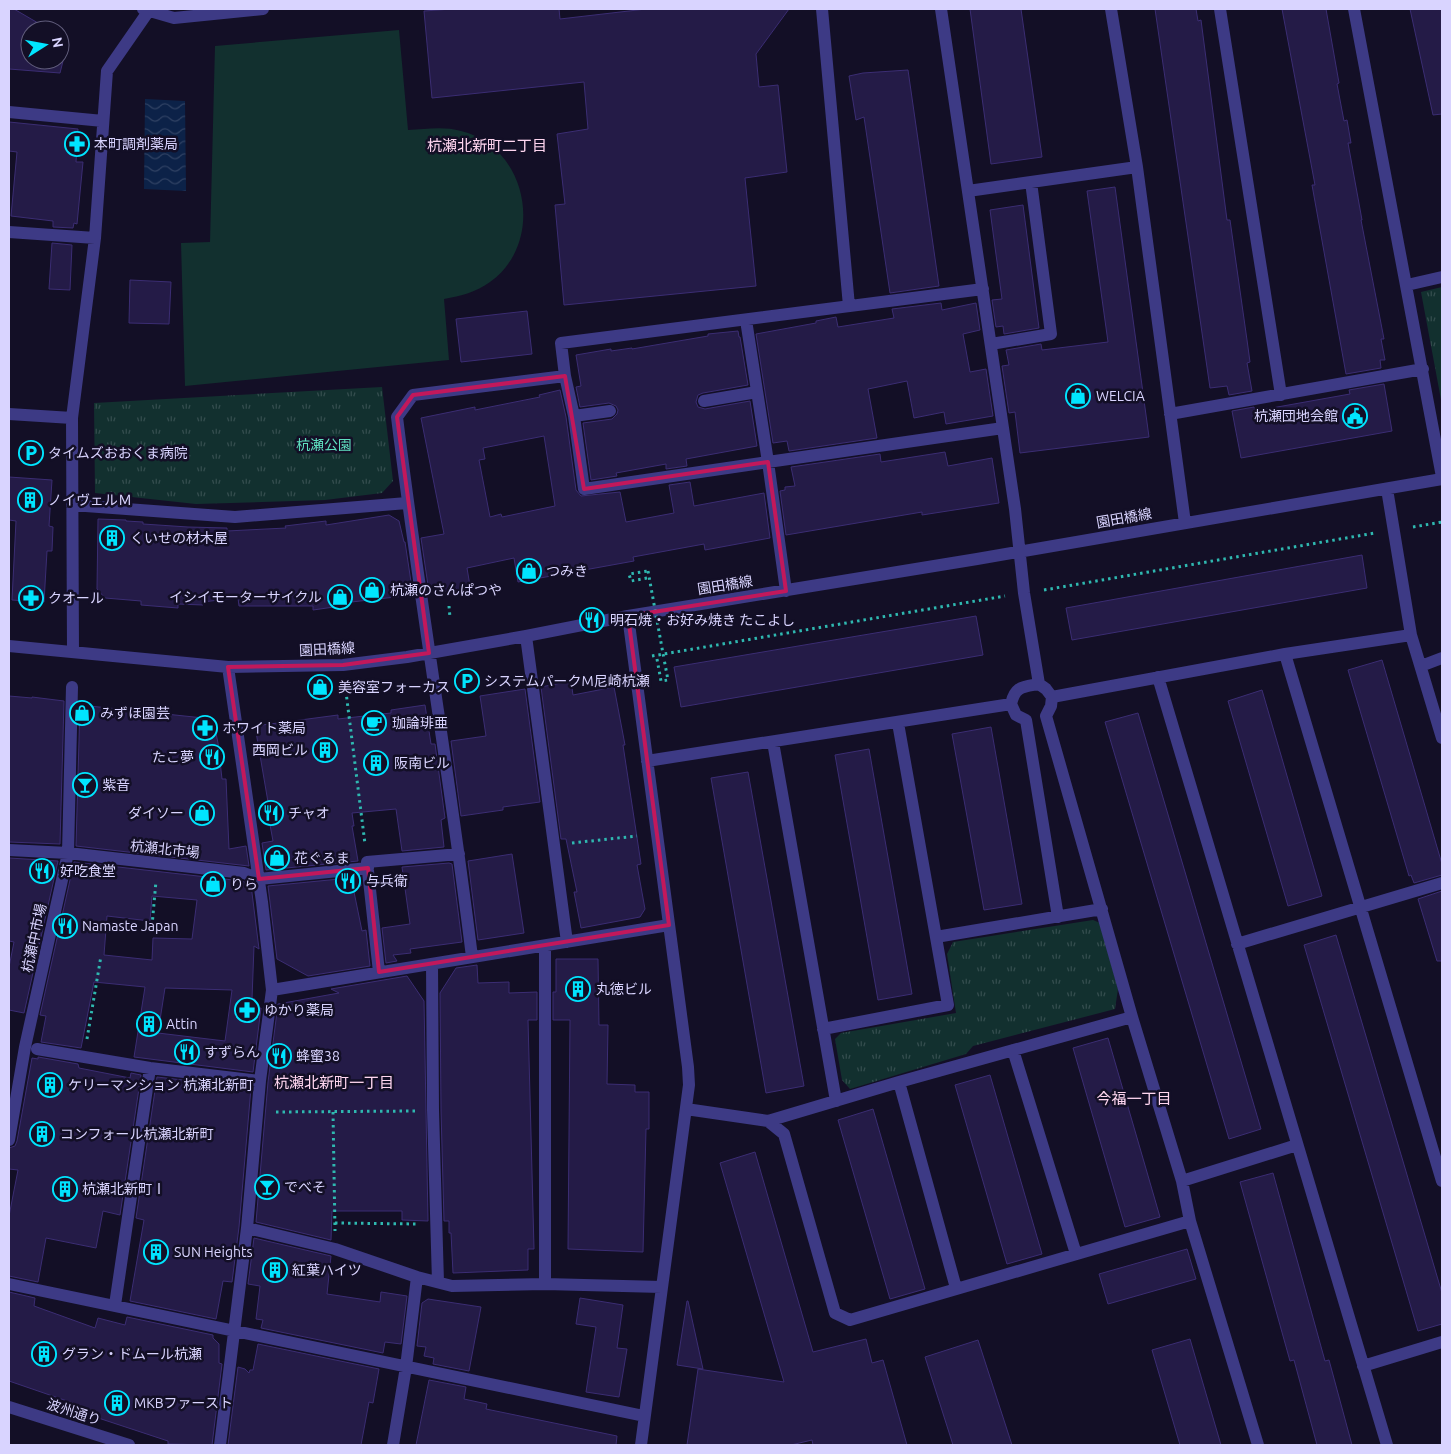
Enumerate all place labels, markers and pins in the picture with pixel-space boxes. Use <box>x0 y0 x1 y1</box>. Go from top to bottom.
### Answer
pharmacy icon: 本町調剤薬局 <box>64 131 90 157</box>
place label: 本町調剤薬局 <box>94 136 178 152</box>
shop icon: WELCIA <box>1065 383 1091 409</box>
place label: WELCIA <box>1096 388 1145 404</box>
public building icon: 杭瀬団地会館 <box>1342 403 1368 429</box>
place label: 杭瀬団地会館 <box>1254 408 1338 424</box>
parking icon: タイムズおおくま病院 <box>18 440 44 466</box>
place label: タイムズおおくま病院 <box>48 445 188 461</box>
building icon: ノイヴェルＭ <box>17 487 43 513</box>
place label: ノイヴェルＭ <box>48 492 132 508</box>
building icon: くいせの材木屋 <box>99 525 125 551</box>
place label: くいせの材木屋 <box>130 530 228 546</box>
shop icon: つみき <box>516 558 542 584</box>
place label: つみき <box>546 563 588 579</box>
shop icon: 杭瀬のさんぱつや <box>359 577 385 603</box>
place label: 杭瀬のさんぱつや <box>390 582 502 598</box>
shop icon: イシイモーターサイクル <box>327 584 353 610</box>
pharmacy icon: クオール <box>18 585 44 611</box>
place label: イシイモーターサイクル <box>169 589 322 605</box>
place label: クオール <box>48 590 104 606</box>
restaurant icon: 明石焼・お好み焼き たこよし <box>579 607 605 633</box>
place label: 明石焼・お好み焼き たこよし <box>610 612 795 628</box>
parking icon: システムパークM尼崎杭瀬 <box>454 668 480 694</box>
place label: システムパークM尼崎杭瀬 <box>484 673 650 689</box>
shop icon: 美容室フォーカス <box>307 674 333 700</box>
place label: 美容室フォーカス <box>338 679 450 695</box>
shop icon: みずほ園芸 <box>69 700 95 726</box>
place label: みずほ園芸 <box>100 705 170 721</box>
cafe icon: 珈論琲亜 <box>361 710 387 736</box>
pharmacy icon: ホワイト薬局 <box>192 715 218 741</box>
place label: 珈論琲亜 <box>392 715 448 731</box>
place label: ホワイト薬局 <box>222 720 306 736</box>
building icon: 西岡ビル <box>312 737 338 763</box>
place label: 西岡ビル <box>252 742 308 758</box>
restaurant icon: たこ夢 <box>199 744 225 770</box>
place label: たこ夢 <box>152 749 194 765</box>
building icon: 阪南ビル <box>363 750 389 776</box>
place label: 阪南ビル <box>394 755 450 771</box>
bar icon: 紫音 <box>72 772 98 798</box>
place label: 紫音 <box>102 777 130 793</box>
shop icon: ダイソー <box>189 800 215 826</box>
restaurant icon: チャオ <box>258 800 284 826</box>
place label: ダイソー <box>128 805 184 821</box>
place label: チャオ <box>288 805 330 821</box>
shop icon: 花ぐるま <box>264 845 290 871</box>
place label: 花ぐるま <box>294 850 350 866</box>
restaurant icon: 好吃食堂 <box>29 858 55 884</box>
place label: 好吃食堂 <box>60 863 116 879</box>
restaurant icon: 与兵衛 <box>335 868 361 894</box>
shop icon: りら <box>200 871 226 897</box>
place label: 与兵衛 <box>366 873 408 889</box>
place label: りら <box>230 876 258 892</box>
restaurant icon: Namaste Japan <box>52 913 78 939</box>
place label: Namaste Japan <box>82 918 178 934</box>
building icon: 丸徳ビル <box>565 976 591 1002</box>
place label: 丸徳ビル <box>596 981 652 997</box>
pharmacy icon: ゆかり薬局 <box>234 997 260 1023</box>
place label: ゆかり薬局 <box>264 1002 334 1018</box>
building icon: Attin <box>136 1011 162 1037</box>
place label: Attin <box>166 1016 198 1032</box>
restaurant icon: すずらん <box>174 1039 200 1065</box>
restaurant icon: 蜂蜜38 <box>266 1043 292 1069</box>
place label: すずらん <box>204 1044 260 1060</box>
place label: 蜂蜜38 <box>296 1048 340 1064</box>
building icon: ケリーマンション 杭瀬北新町 <box>37 1072 63 1098</box>
place label: ケリーマンション 杭瀬北新町 <box>68 1077 253 1093</box>
building icon: コンフォール杭瀬北新町 <box>29 1121 55 1147</box>
place label: コンフォール杭瀬北新町 <box>60 1126 214 1142</box>
bar icon: でべそ <box>254 1174 280 1200</box>
building icon: 杭瀬北新町Ⅰ <box>52 1176 78 1202</box>
place label: でべそ <box>284 1179 326 1195</box>
place label: 杭瀬北新町Ⅰ <box>82 1181 166 1197</box>
building icon: SUN Heights <box>143 1239 169 1265</box>
place label: SUN Heights <box>174 1244 253 1260</box>
building icon: 紅葉ハイツ <box>262 1257 288 1283</box>
place label: 紅葉ハイツ <box>292 1262 362 1278</box>
building icon: グラン・ドムール杭瀬 <box>31 1341 57 1367</box>
place label: グラン・ドムール杭瀬 <box>62 1346 202 1362</box>
building icon: MKBファースト <box>104 1390 130 1416</box>
place label: MKBファースト <box>134 1395 233 1411</box>

